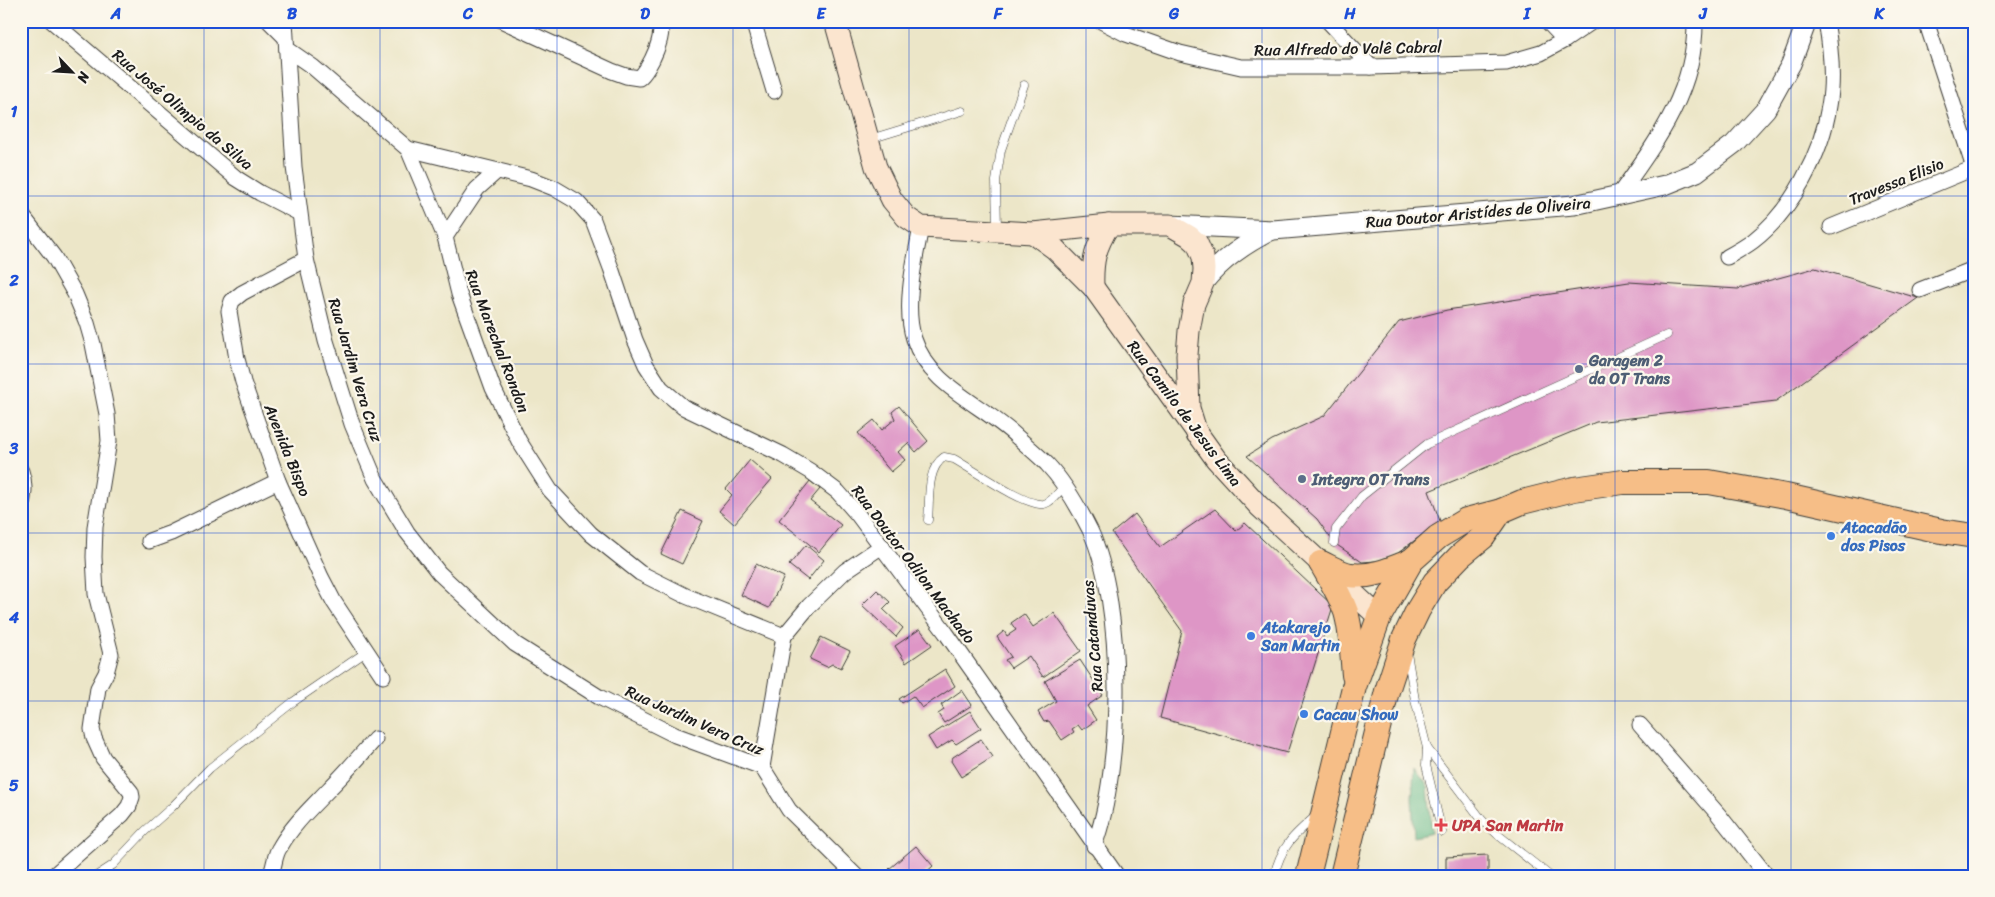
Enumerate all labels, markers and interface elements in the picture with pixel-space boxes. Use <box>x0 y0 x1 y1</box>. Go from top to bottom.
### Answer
text: A <box>110 0 121 28</box>
text: B <box>287 0 298 28</box>
text: C <box>462 0 474 28</box>
text: D <box>640 0 650 28</box>
text: E <box>817 0 827 28</box>
text: F <box>993 0 1004 28</box>
text: G <box>1168 0 1180 28</box>
text: H <box>1343 0 1356 28</box>
text: I <box>1523 0 1532 28</box>
text: J <box>1698 0 1708 28</box>
text: K <box>1873 0 1885 28</box>
street label: Rua Alfredo do Valê Cabral <box>1254 32 1442 65</box>
street label: Rua José Olimpio da Silva <box>105 41 260 177</box>
north arrow <box>48 48 98 98</box>
text: N <box>70 67 97 87</box>
text: 1 <box>11 97 18 126</box>
street label: Travessa Elisio <box>1844 149 1948 214</box>
street label: Rua Doutor Aristídes de Oliveira <box>1364 188 1592 237</box>
street label: Rua Marechal Rondon <box>457 265 538 417</box>
text: 2 <box>8 266 19 295</box>
street label: Rua Jardim Vera Cruz <box>320 294 391 446</box>
street label: Rua Camilo de Jesus Lima <box>1120 334 1250 493</box>
place label: Garagem 2 da OT Trans <box>1588 346 1670 393</box>
marker: Garagem 2 da OT Trans <box>1573 363 1585 375</box>
street label: Avenida Bispo <box>255 398 319 501</box>
text: 3 <box>9 434 19 463</box>
place label: Integra OT Trans <box>1311 465 1430 494</box>
marker: Integra OT Trans <box>1296 473 1308 485</box>
street label: Rua Doutor Odilon Machado <box>844 478 983 650</box>
place label: Atacadão dos Pisos <box>1840 513 1907 560</box>
marker: Atacadão dos Pisos <box>1825 530 1837 542</box>
street label: Rua Catanduvas <box>1073 578 1112 693</box>
text: 4 <box>8 603 19 632</box>
place label: Atakarejo San Martin <box>1260 613 1340 660</box>
marker: Atakarejo San Martin <box>1245 630 1257 642</box>
street label: Rua Jardim Vera Cruz <box>620 677 769 764</box>
place label: Cacau Show <box>1313 700 1399 729</box>
marker: Cacau Show <box>1298 708 1310 720</box>
text: 5 <box>9 771 19 800</box>
place label: UPA San Martin <box>1452 811 1564 840</box>
marker: UPA San Martin <box>1434 818 1448 832</box>

